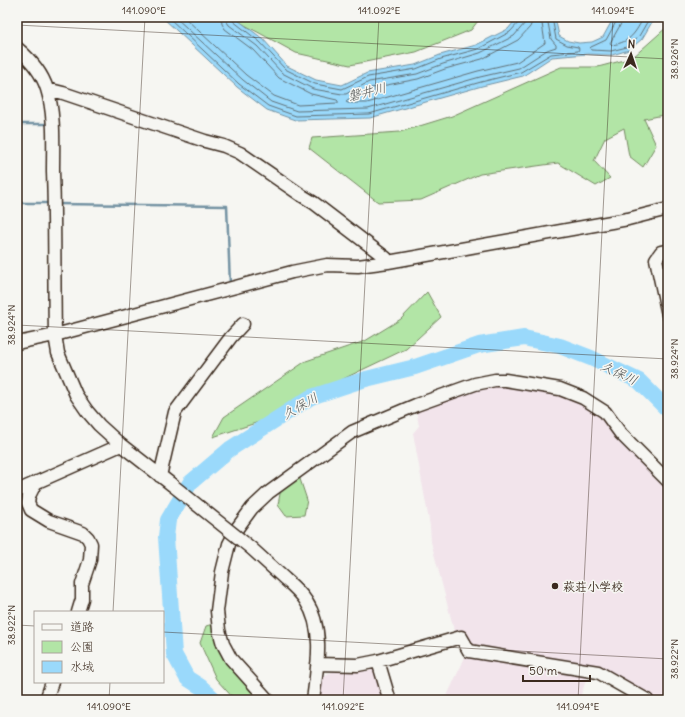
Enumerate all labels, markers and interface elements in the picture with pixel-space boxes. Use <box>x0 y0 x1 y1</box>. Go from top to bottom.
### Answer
text: 141.090°E <box>122 4 166 17</box>
text: 141.092°E <box>358 4 400 17</box>
text: 141.094°E <box>591 4 635 17</box>
north arrow <box>611 34 651 74</box>
text: N <box>627 37 636 51</box>
text: 38.926°N <box>668 39 681 79</box>
water label: 磐井川 <box>346 79 388 105</box>
text: 38.924°N <box>5 305 18 345</box>
text: 38.924°N <box>668 339 681 379</box>
water label: 久保川 <box>598 357 640 389</box>
water label: 久保川 <box>279 389 321 423</box>
place label: 萩荘小学校 <box>563 579 623 594</box>
marker: 萩荘小学校 <box>550 581 560 591</box>
text: 38.922°N <box>5 605 18 645</box>
legend <box>34 611 164 683</box>
text: 道路 <box>70 619 94 634</box>
text: 公園 <box>70 639 94 654</box>
text: 38.922°N <box>668 639 681 679</box>
scale bar <box>523 657 590 683</box>
text: 水域 <box>70 659 94 674</box>
text: 50 m <box>529 663 558 678</box>
text: 141.090°E <box>87 700 131 713</box>
text: 141.092°E <box>322 700 364 713</box>
text: 141.094°E <box>556 700 600 713</box>

